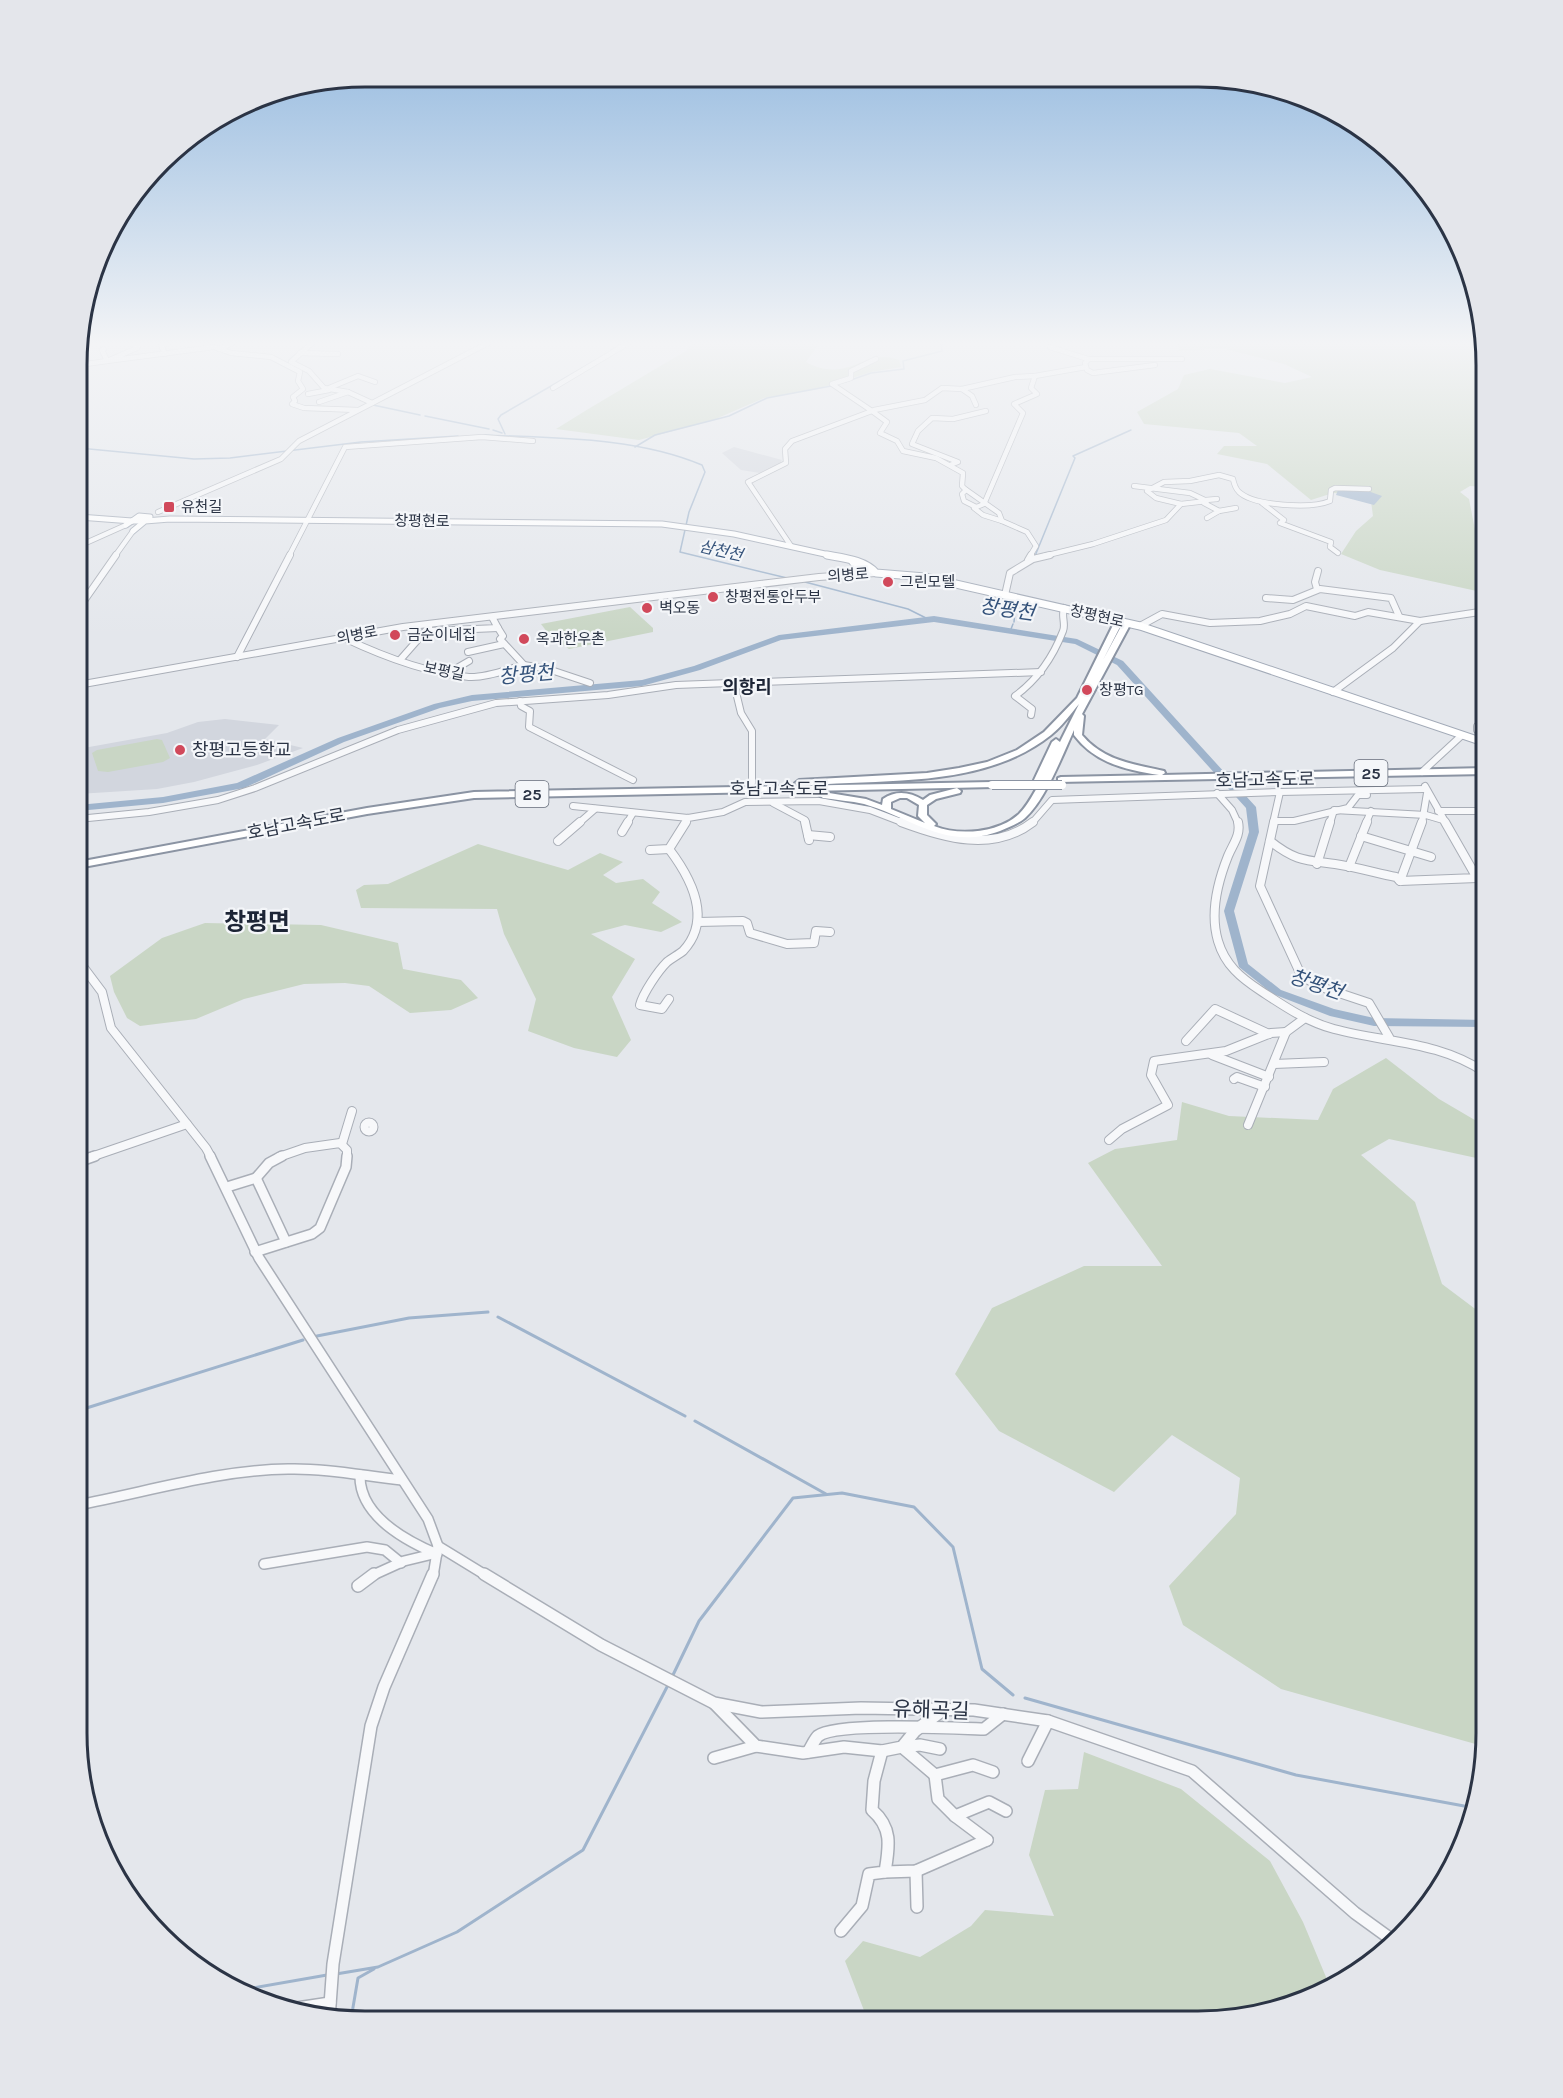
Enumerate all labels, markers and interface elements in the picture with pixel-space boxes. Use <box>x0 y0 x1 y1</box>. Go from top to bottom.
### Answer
place label: 유천길 <box>181 498 222 516</box>
marker: 유천길 <box>162 500 176 514</box>
street label: 창평현로 <box>394 512 450 530</box>
water label: 삼천천 <box>697 536 747 565</box>
street label: 의병로 <box>827 565 869 585</box>
place label: 그린모텔 <box>900 573 955 591</box>
marker: 그린모텔 <box>881 575 895 589</box>
place label: 창평전통안두부 <box>725 588 822 606</box>
marker: 창평전통안두부 <box>706 590 720 604</box>
water label: 창평천 <box>978 594 1038 625</box>
place label: 벽오동 <box>659 599 700 617</box>
marker: 벽오동 <box>640 601 654 615</box>
street label: 창평현로 <box>1068 601 1126 631</box>
street label: 의병로 <box>335 622 379 648</box>
place label: 금순이네집 <box>407 626 476 644</box>
marker: 금순이네집 <box>388 628 402 642</box>
place label: 옥과한우촌 <box>536 630 605 648</box>
marker: 옥과한우촌 <box>517 632 531 646</box>
street label: 보평길 <box>422 658 466 684</box>
water label: 창평천 <box>498 660 557 688</box>
district label: 의항리 <box>722 676 772 698</box>
place label: 창평TG <box>1099 681 1144 699</box>
marker: 창평TG <box>1080 683 1094 697</box>
place label: 창평고등학교 <box>192 739 291 761</box>
marker: 창평고등학교 <box>173 743 187 757</box>
road number: 25 <box>1354 760 1388 786</box>
street label: 호남고속도로 <box>1215 768 1315 792</box>
street label: 호남고속도로 <box>729 778 829 800</box>
road number: 25 <box>516 781 548 807</box>
street label: 호남고속도로 <box>245 804 347 844</box>
district label: 창평면 <box>224 908 290 936</box>
water label: 창평천 <box>1286 965 1348 1005</box>
street label: 유해곡길 <box>892 1697 970 1723</box>

